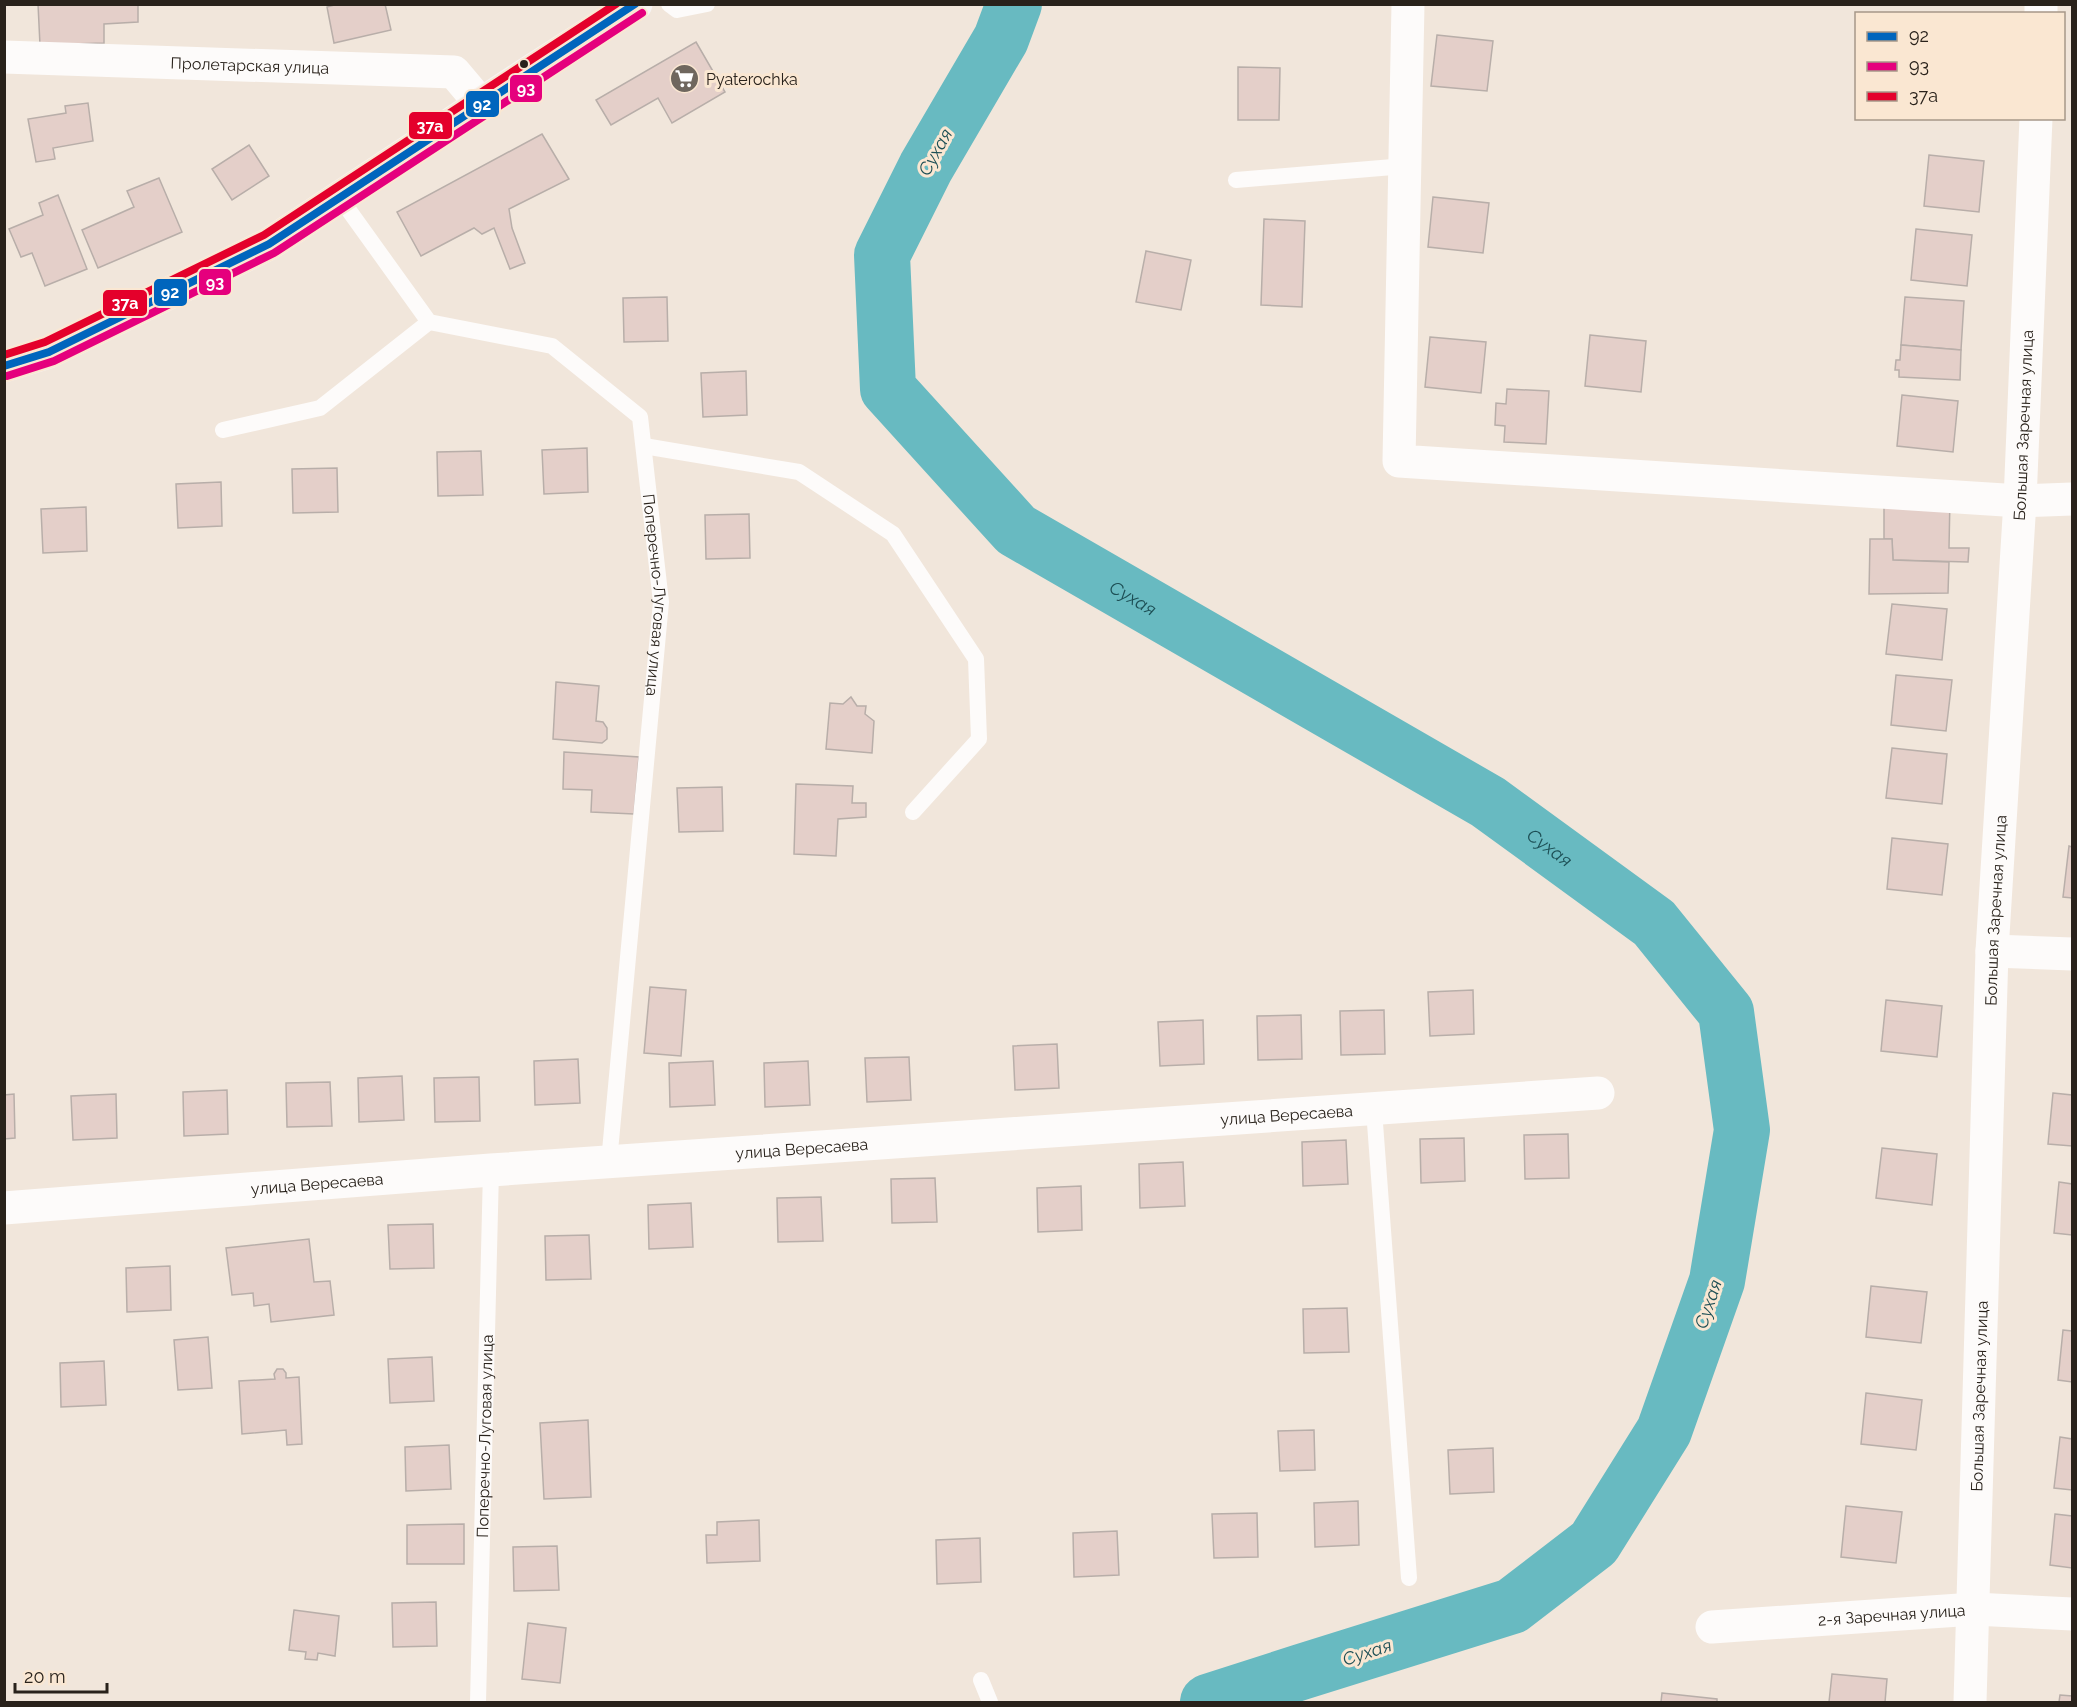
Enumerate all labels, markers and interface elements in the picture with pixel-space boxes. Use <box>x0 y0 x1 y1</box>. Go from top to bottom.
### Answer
legend <box>1855 12 2065 120</box>
text: 92 <box>1909 25 1929 46</box>
street label: Пролетарская улица <box>170 53 329 77</box>
text: 93 <box>1909 55 1929 76</box>
unlabelled marker <box>518 58 530 70</box>
supermarket icon: Pyaterochka <box>669 63 701 95</box>
place label: Pyaterochka <box>706 70 798 89</box>
line badge: 93 <box>509 74 543 103</box>
text: 93 <box>517 79 535 98</box>
text: 37а <box>1909 85 1938 106</box>
line badge: 92 <box>465 90 500 118</box>
text: 92 <box>473 95 491 114</box>
line badge: 37а <box>408 111 453 140</box>
text: 37а <box>416 117 444 136</box>
water label: Сухая <box>914 125 957 179</box>
line badge: 93 <box>198 268 232 296</box>
text: 93 <box>206 273 224 292</box>
line badge: 92 <box>153 278 188 307</box>
text: 92 <box>161 283 179 302</box>
line badge: 37а <box>102 289 148 317</box>
text: 37а <box>111 294 139 313</box>
street label: Большая Заречная улица <box>2009 329 2037 521</box>
street label: Поперечно-Луговая улица <box>639 493 671 697</box>
water label: Сухая <box>1106 576 1161 619</box>
street label: Большая Заречная улица <box>1981 814 2010 1006</box>
water label: Сухая <box>1523 824 1577 871</box>
street label: улица Вересаева <box>1220 1101 1354 1129</box>
street label: улица Вересаева <box>735 1134 869 1162</box>
street label: улица Вересаева <box>250 1169 384 1198</box>
water label: Сухая <box>1690 1276 1726 1331</box>
street label: Большая Заречная улица <box>1967 1300 1991 1492</box>
street label: Поперечно-Луговая улица <box>473 1334 496 1538</box>
street label: 2-я Заречная улица <box>1817 1600 1966 1629</box>
water label: Сухая <box>1340 1634 1395 1670</box>
scale bar <box>15 1656 106 1694</box>
text: 20 m <box>24 1666 66 1687</box>

